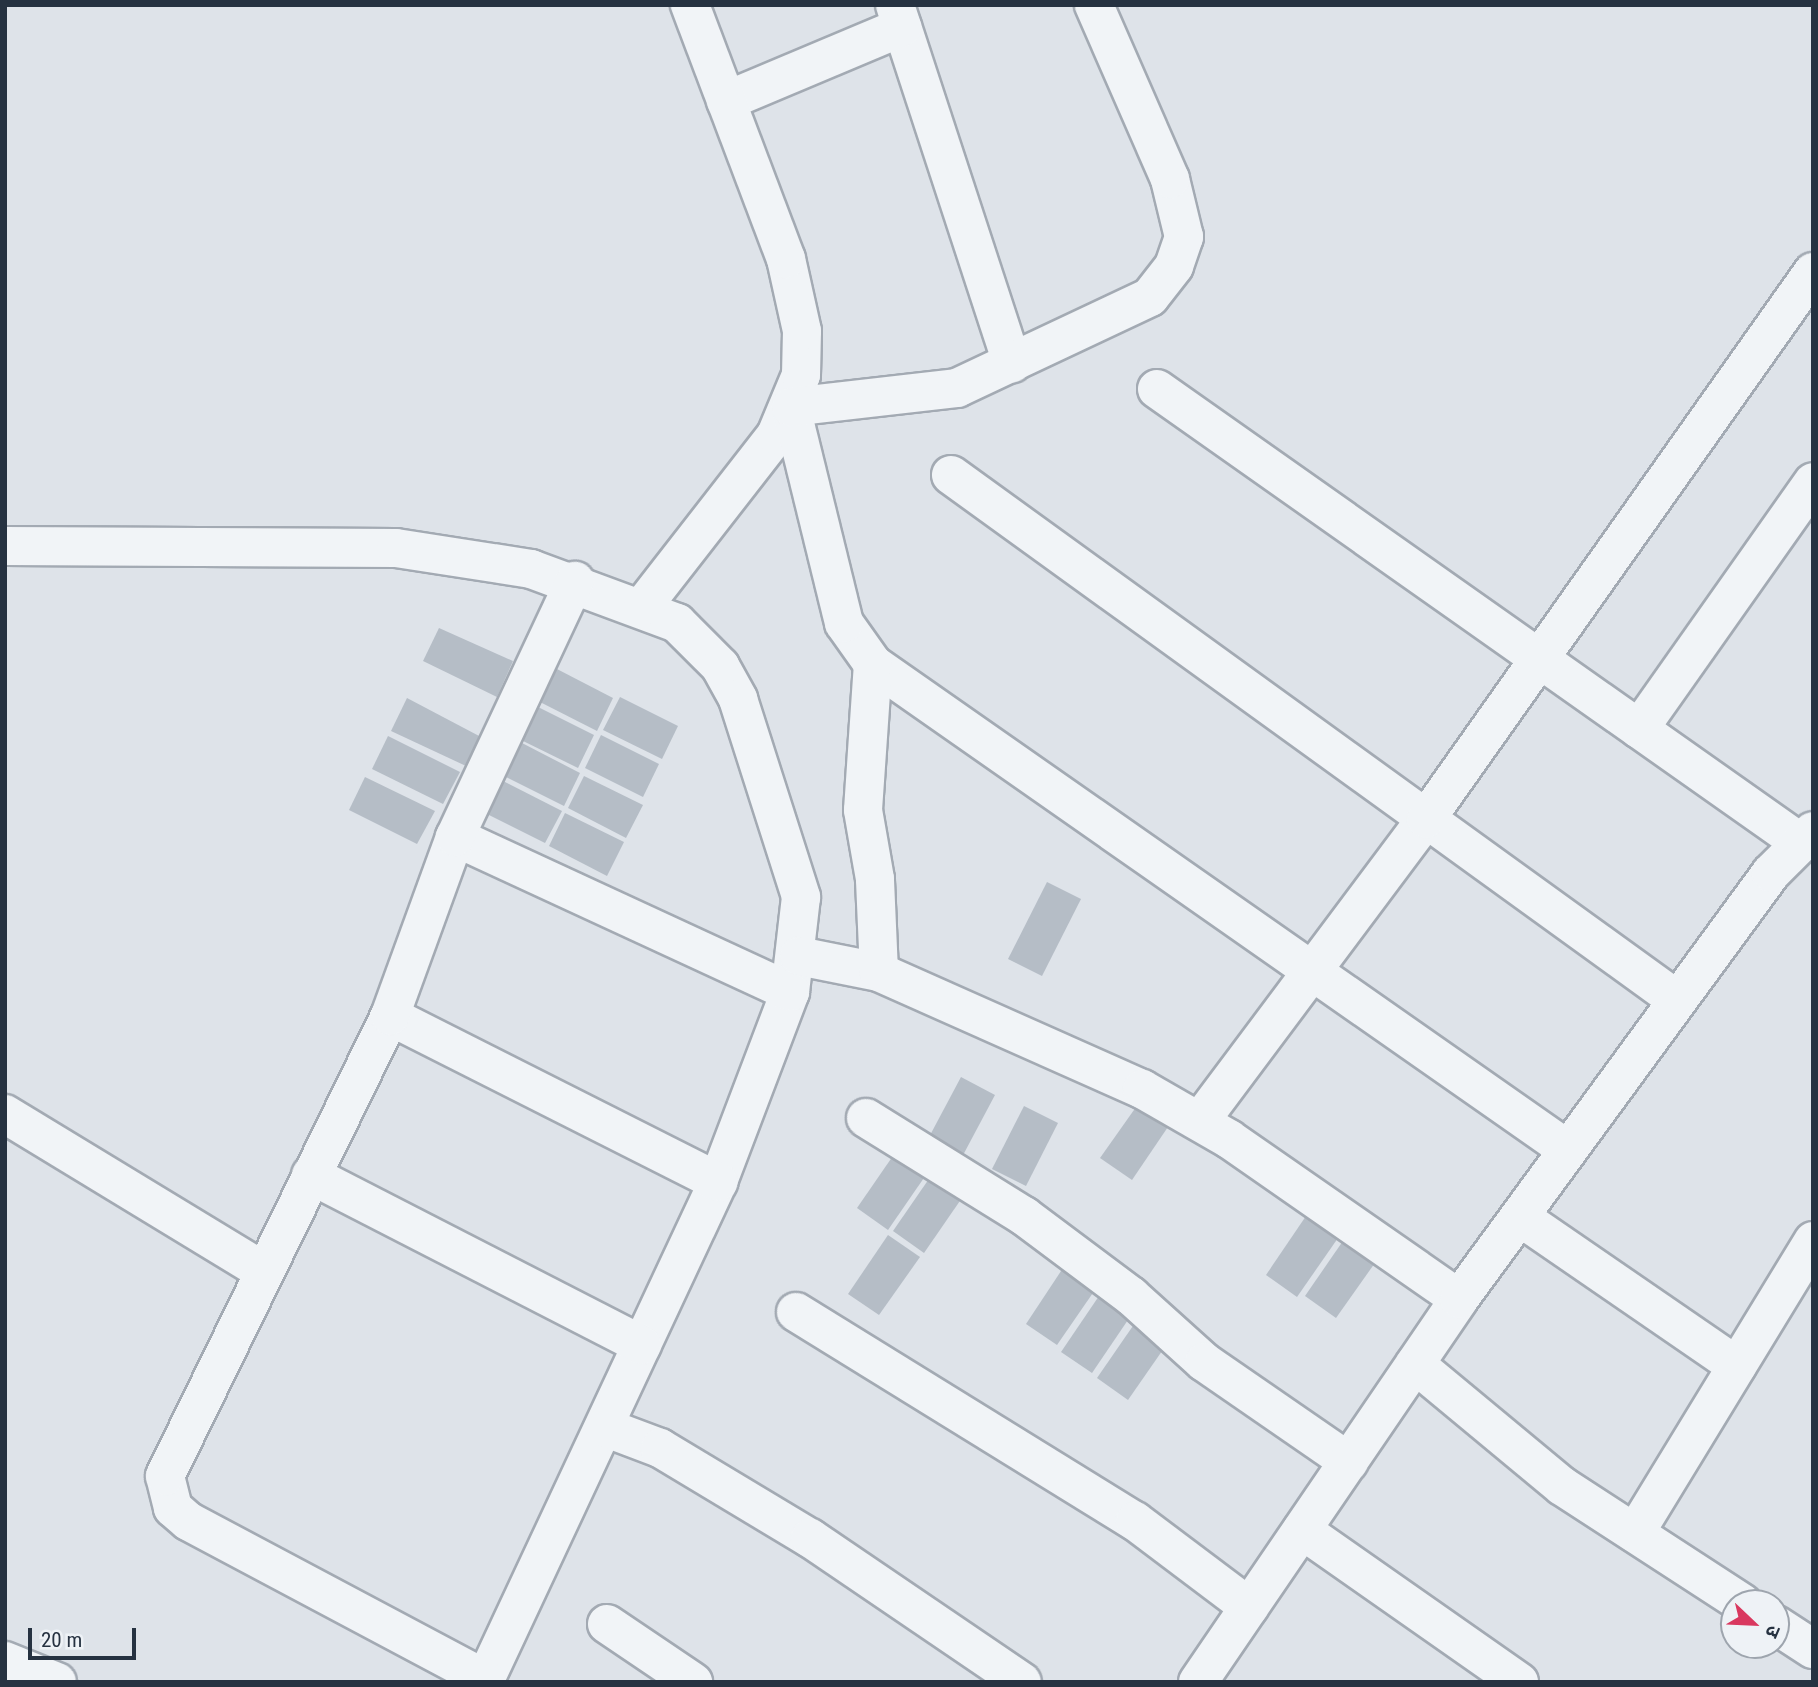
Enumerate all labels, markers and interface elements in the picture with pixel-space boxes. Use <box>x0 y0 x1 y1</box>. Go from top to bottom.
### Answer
north arrow <box>1720 1589 1790 1659</box>
scale bar <box>32 1614 140 1658</box>
text: उ <box>1760 1622 1786 1641</box>
text: 20 m <box>41 1628 82 1652</box>

